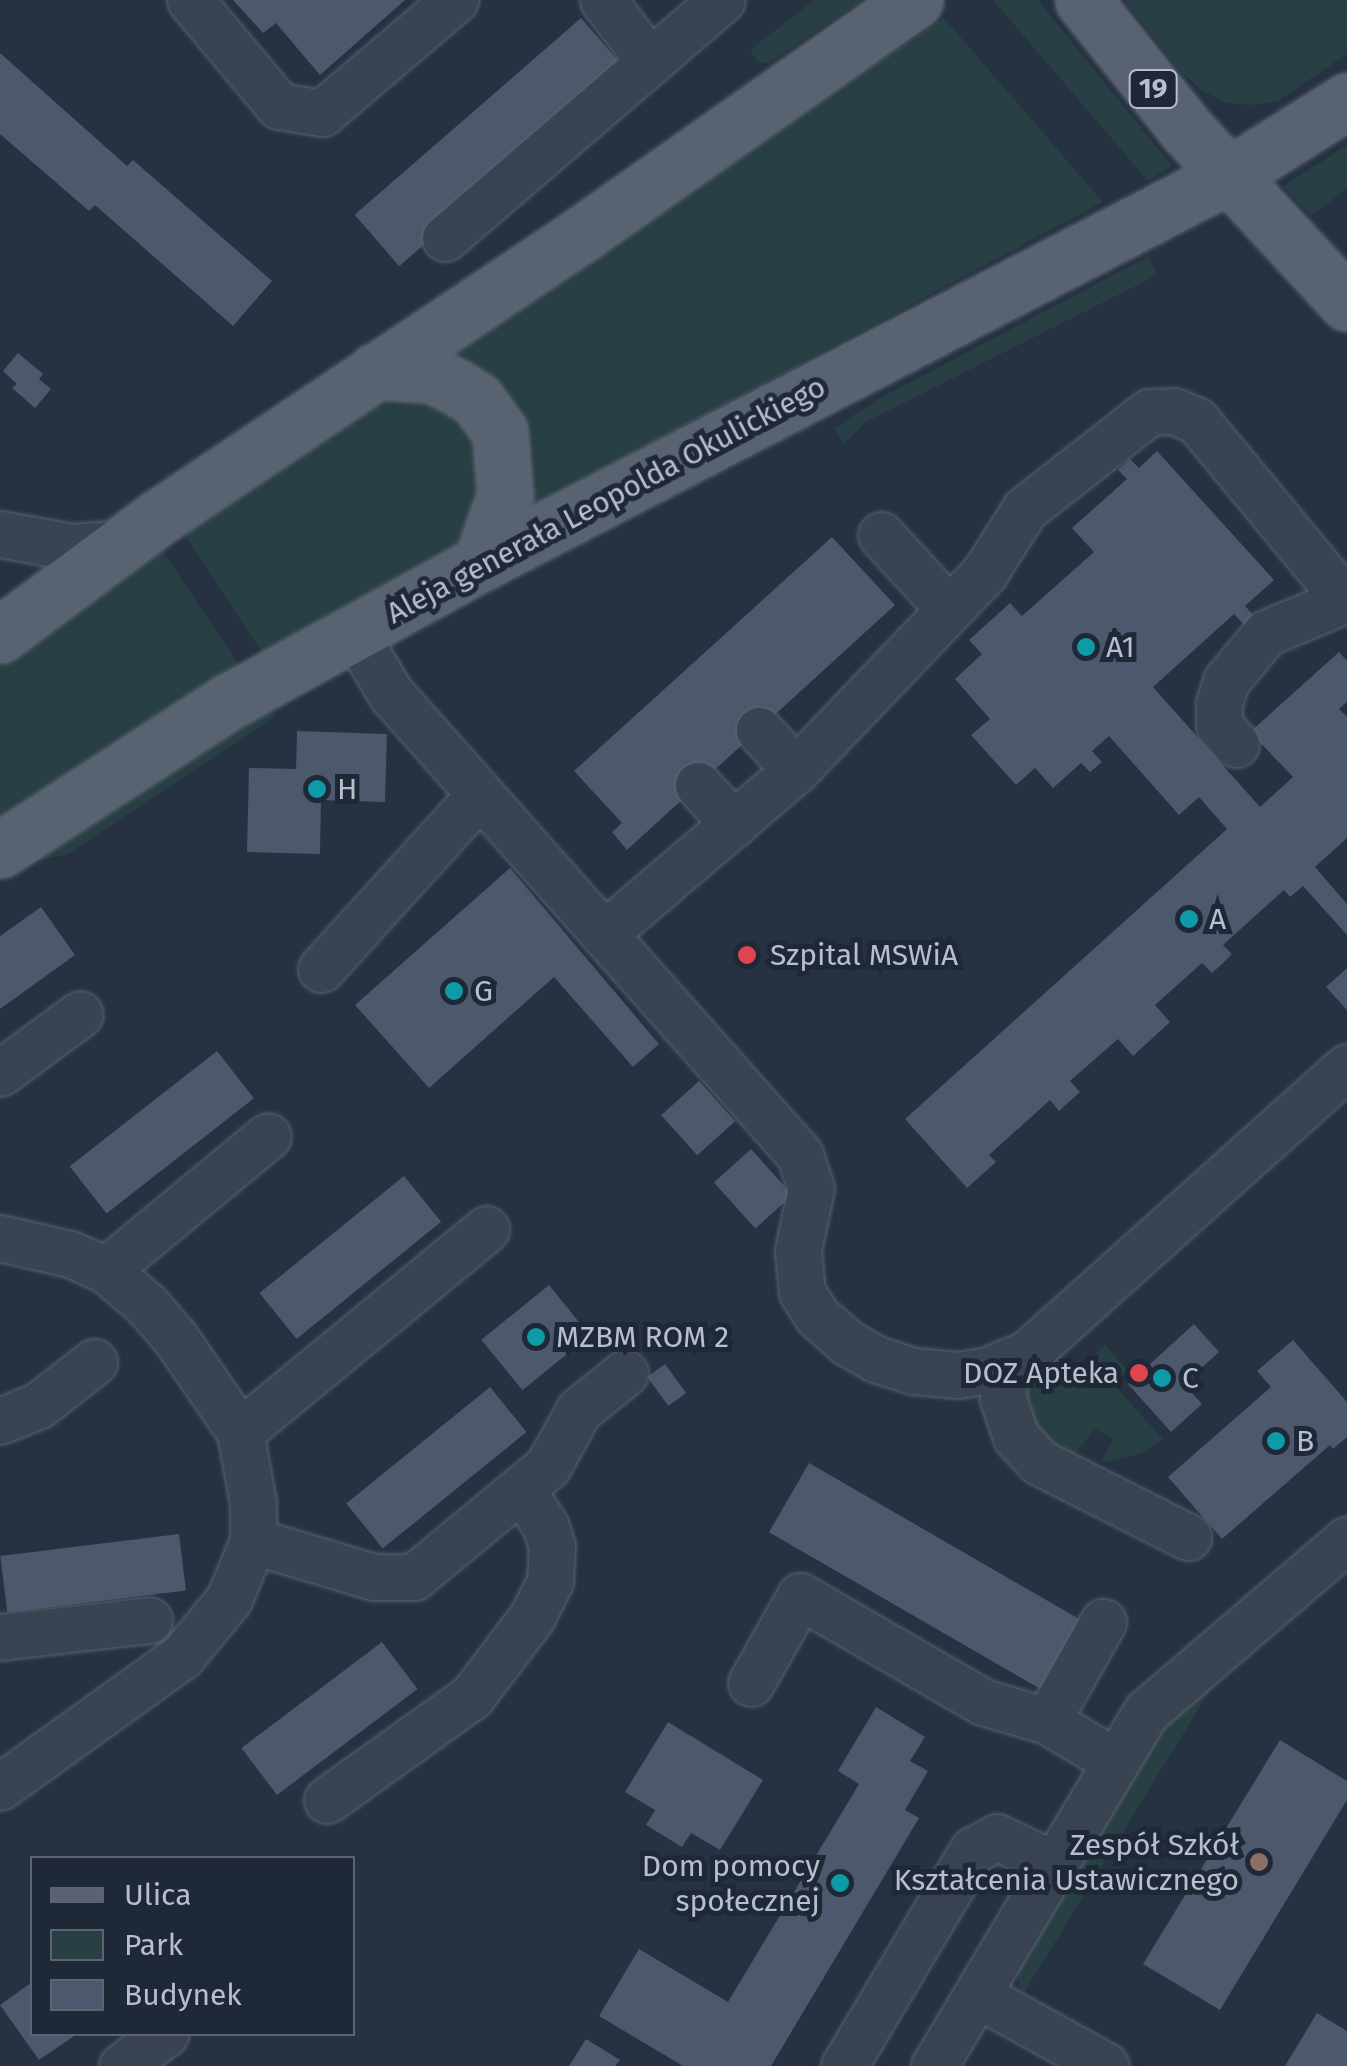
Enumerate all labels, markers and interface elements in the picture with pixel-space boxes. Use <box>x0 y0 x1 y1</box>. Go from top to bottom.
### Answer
road number: 19 <box>1128 66 1178 112</box>
street label: Aleja generała Leopolda Okulickiego <box>380 369 832 631</box>
place label: A1 <box>1106 629 1135 665</box>
marker: A1 <box>1075 636 1097 658</box>
place label: H <box>337 771 357 807</box>
marker: H <box>306 778 328 800</box>
place label: A <box>1209 901 1226 937</box>
marker: A <box>1178 908 1200 930</box>
place label: Szpital MSWiA <box>770 937 958 973</box>
marker: Szpital MSWiA <box>734 942 760 968</box>
place label: G <box>474 973 493 1009</box>
marker: G <box>443 980 465 1002</box>
place label: MZBM ROM 2 <box>556 1319 729 1355</box>
marker: MZBM ROM 2 <box>525 1326 547 1348</box>
place label: DOZ Apteka <box>963 1355 1119 1391</box>
place label: C <box>1182 1360 1199 1396</box>
marker: DOZ Apteka <box>1128 1362 1150 1384</box>
marker: C <box>1151 1367 1173 1389</box>
place label: B <box>1296 1423 1314 1459</box>
marker: B <box>1265 1430 1287 1452</box>
place label: Zespół Szkół Kształcenia Ustawicznego <box>894 1827 1239 1898</box>
place label: Dom pomocy społecznej <box>642 1848 820 1918</box>
marker: Zespół Szkół Kształcenia Ustawicznego <box>1248 1851 1270 1873</box>
legend <box>30 1856 355 2036</box>
marker: Dom pomocy społecznej <box>829 1872 851 1894</box>
text: Ulica <box>124 1877 191 1913</box>
text: Park <box>124 1927 183 1963</box>
text: Budynek <box>124 1977 242 2013</box>

